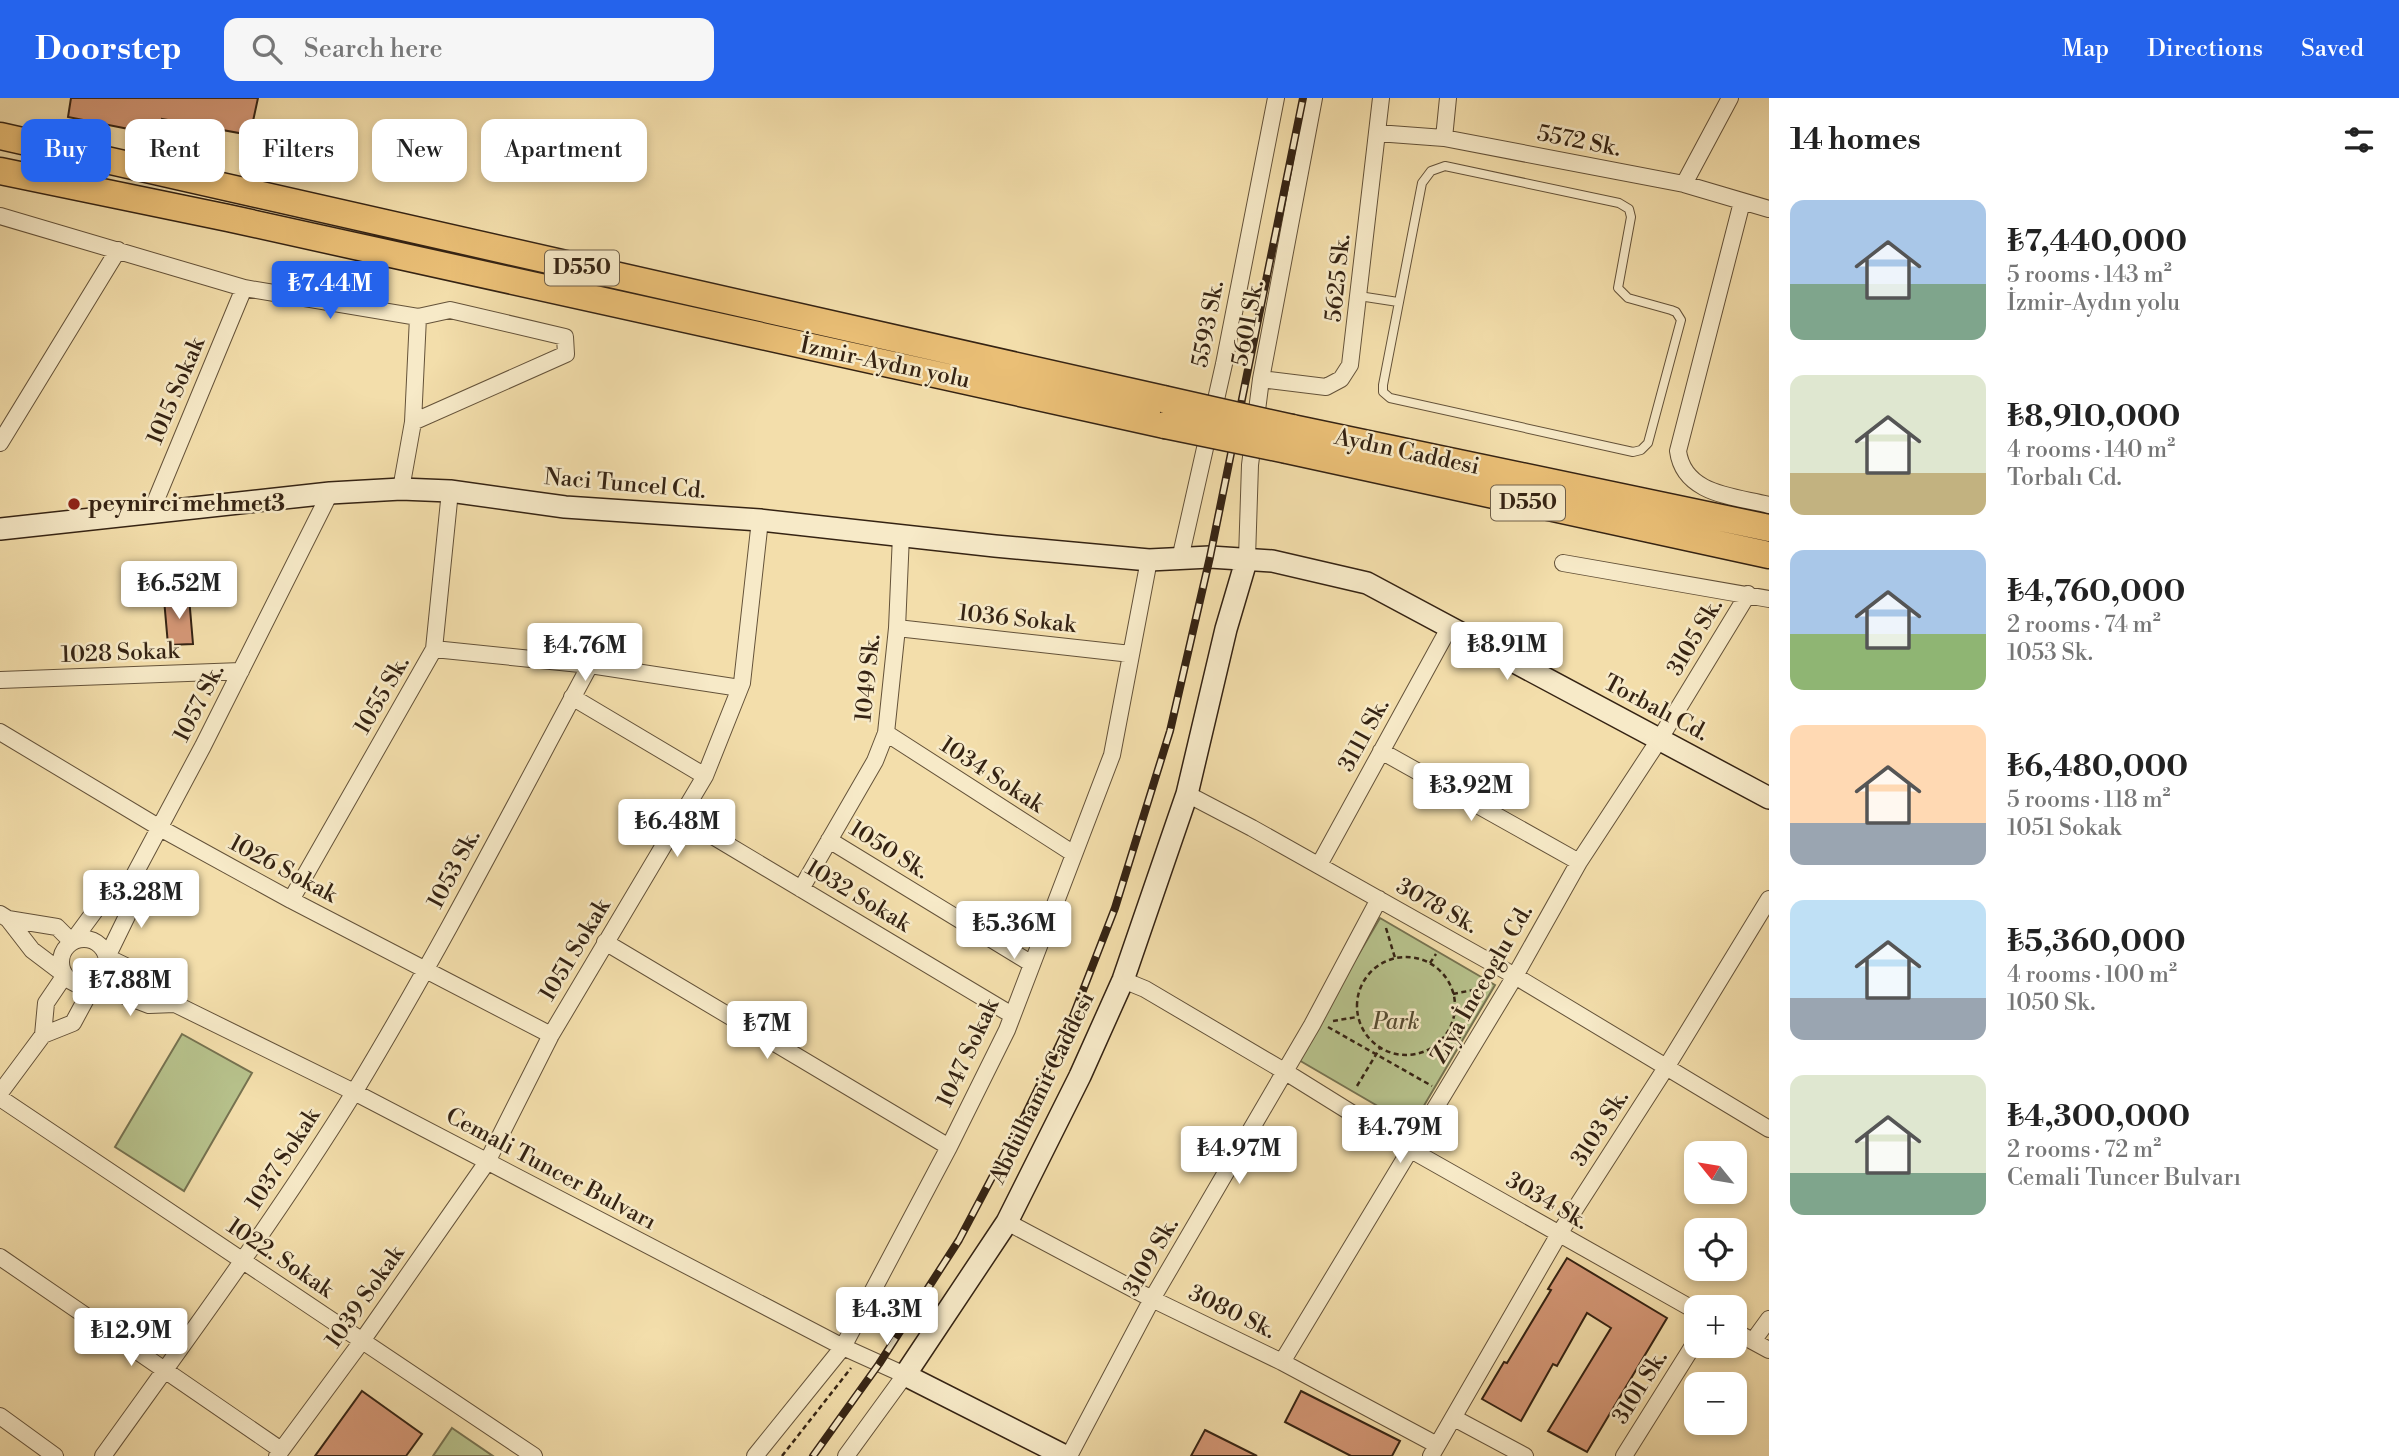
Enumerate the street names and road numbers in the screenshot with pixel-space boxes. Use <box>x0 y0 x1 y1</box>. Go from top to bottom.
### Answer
street label: 5572 Sk. <box>1535 119 1623 163</box>
street label: 5625 Sk. <box>1319 232 1357 324</box>
road number: D550 <box>545 250 619 286</box>
street label: 5593 Sk. <box>1186 278 1230 370</box>
street label: 5601 Sk. <box>1226 278 1270 368</box>
street label: İzmir-Aydın yolu <box>797 329 973 395</box>
street label: 1015 Sokak <box>141 332 211 449</box>
street label: Aydın Caddesi <box>1331 423 1482 481</box>
street label: Naci Tuncel Cd. <box>543 463 707 505</box>
road number: D550 <box>1491 486 1565 520</box>
street label: 3105 Sk. <box>1661 593 1729 681</box>
street label: 1036 Sokak <box>957 599 1078 639</box>
street label: 1049 Sk. <box>849 633 887 723</box>
street label: 1028 Sokak <box>60 637 181 669</box>
street label: 1055 Sk. <box>348 651 416 739</box>
street label: 1057 Sk. <box>167 659 231 747</box>
street label: Torbalı Cd. <box>1599 669 1713 747</box>
street label: 3111 Sk. <box>1332 693 1396 777</box>
street label: 1034 Sokak <box>935 731 1050 820</box>
street label: 1050 Sk. <box>844 815 934 885</box>
street label: 1053 Sk. <box>421 824 487 914</box>
street label: 1026 Sokak <box>224 829 343 910</box>
street label: 1032 Sokak <box>800 854 916 939</box>
street label: 3078 Sk. <box>1391 872 1483 940</box>
street label: 1051 Sokak <box>534 893 617 1006</box>
street label: Ziya İnceoglu Cd. <box>1423 898 1539 1069</box>
street label: Abdülhamit Caddesi <box>983 987 1101 1189</box>
street label: 1047 Sokak <box>931 994 1006 1112</box>
street label: 3103 Sk. <box>1565 1085 1635 1171</box>
street label: 1037 Sokak <box>240 1102 327 1215</box>
street label: Cemali Tuncer Bulvarı <box>441 1102 661 1236</box>
street label: 3034 Sk. <box>1501 1166 1593 1236</box>
street label: 1022. Sokak <box>221 1212 340 1304</box>
street label: 3109 Sk. <box>1117 1212 1185 1302</box>
street label: 1039 Sokak <box>320 1240 411 1353</box>
street label: 3080 Sk. <box>1184 1279 1280 1345</box>
street label: 3101 Sk. <box>1606 1345 1674 1429</box>

